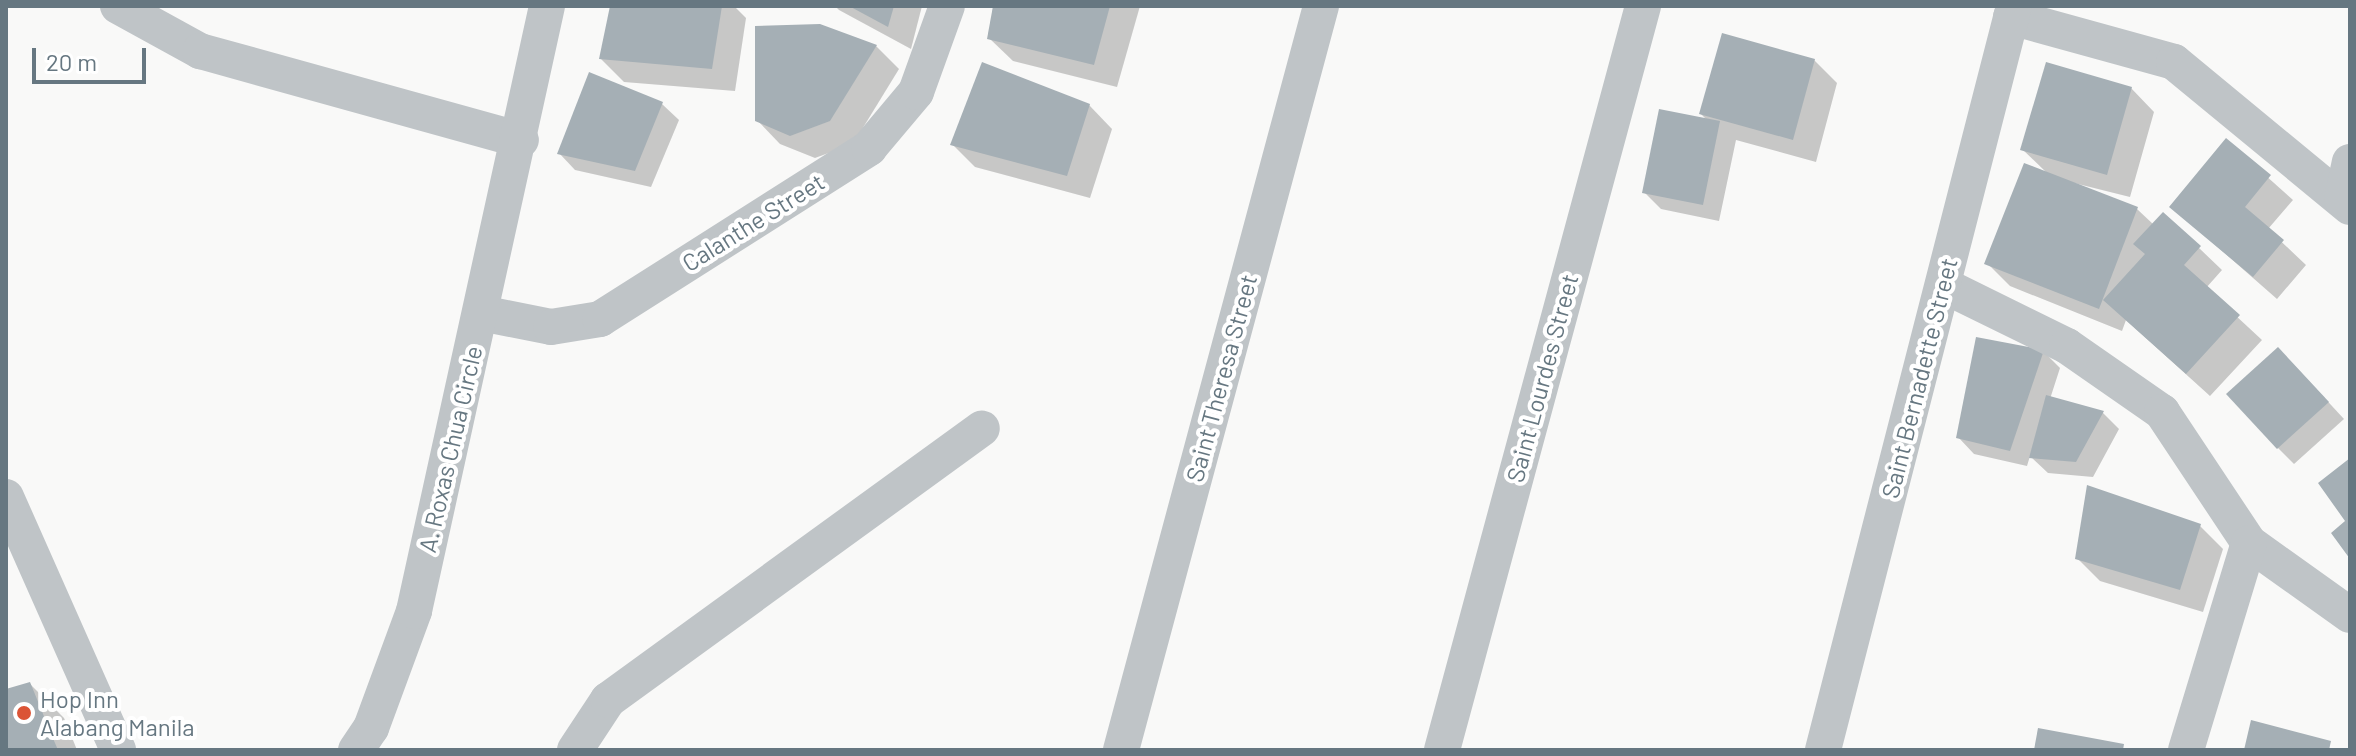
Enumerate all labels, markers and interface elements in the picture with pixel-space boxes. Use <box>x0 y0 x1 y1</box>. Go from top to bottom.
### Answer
scale bar <box>36 32 150 82</box>
text: 20 m <box>46 47 97 76</box>
street label: Calanthe Street <box>677 167 829 277</box>
street label: Saint Bernadette Street <box>1875 255 1963 501</box>
street label: Saint Theresa Street <box>1179 271 1263 485</box>
street label: Saint Lourdes Street <box>1500 271 1584 485</box>
street label: A. Roxas Chua Circle <box>412 343 488 555</box>
place label: Hop Inn Alabang Manila <box>40 685 195 741</box>
marker: Hop Inn Alabang Manila <box>15 704 33 722</box>

